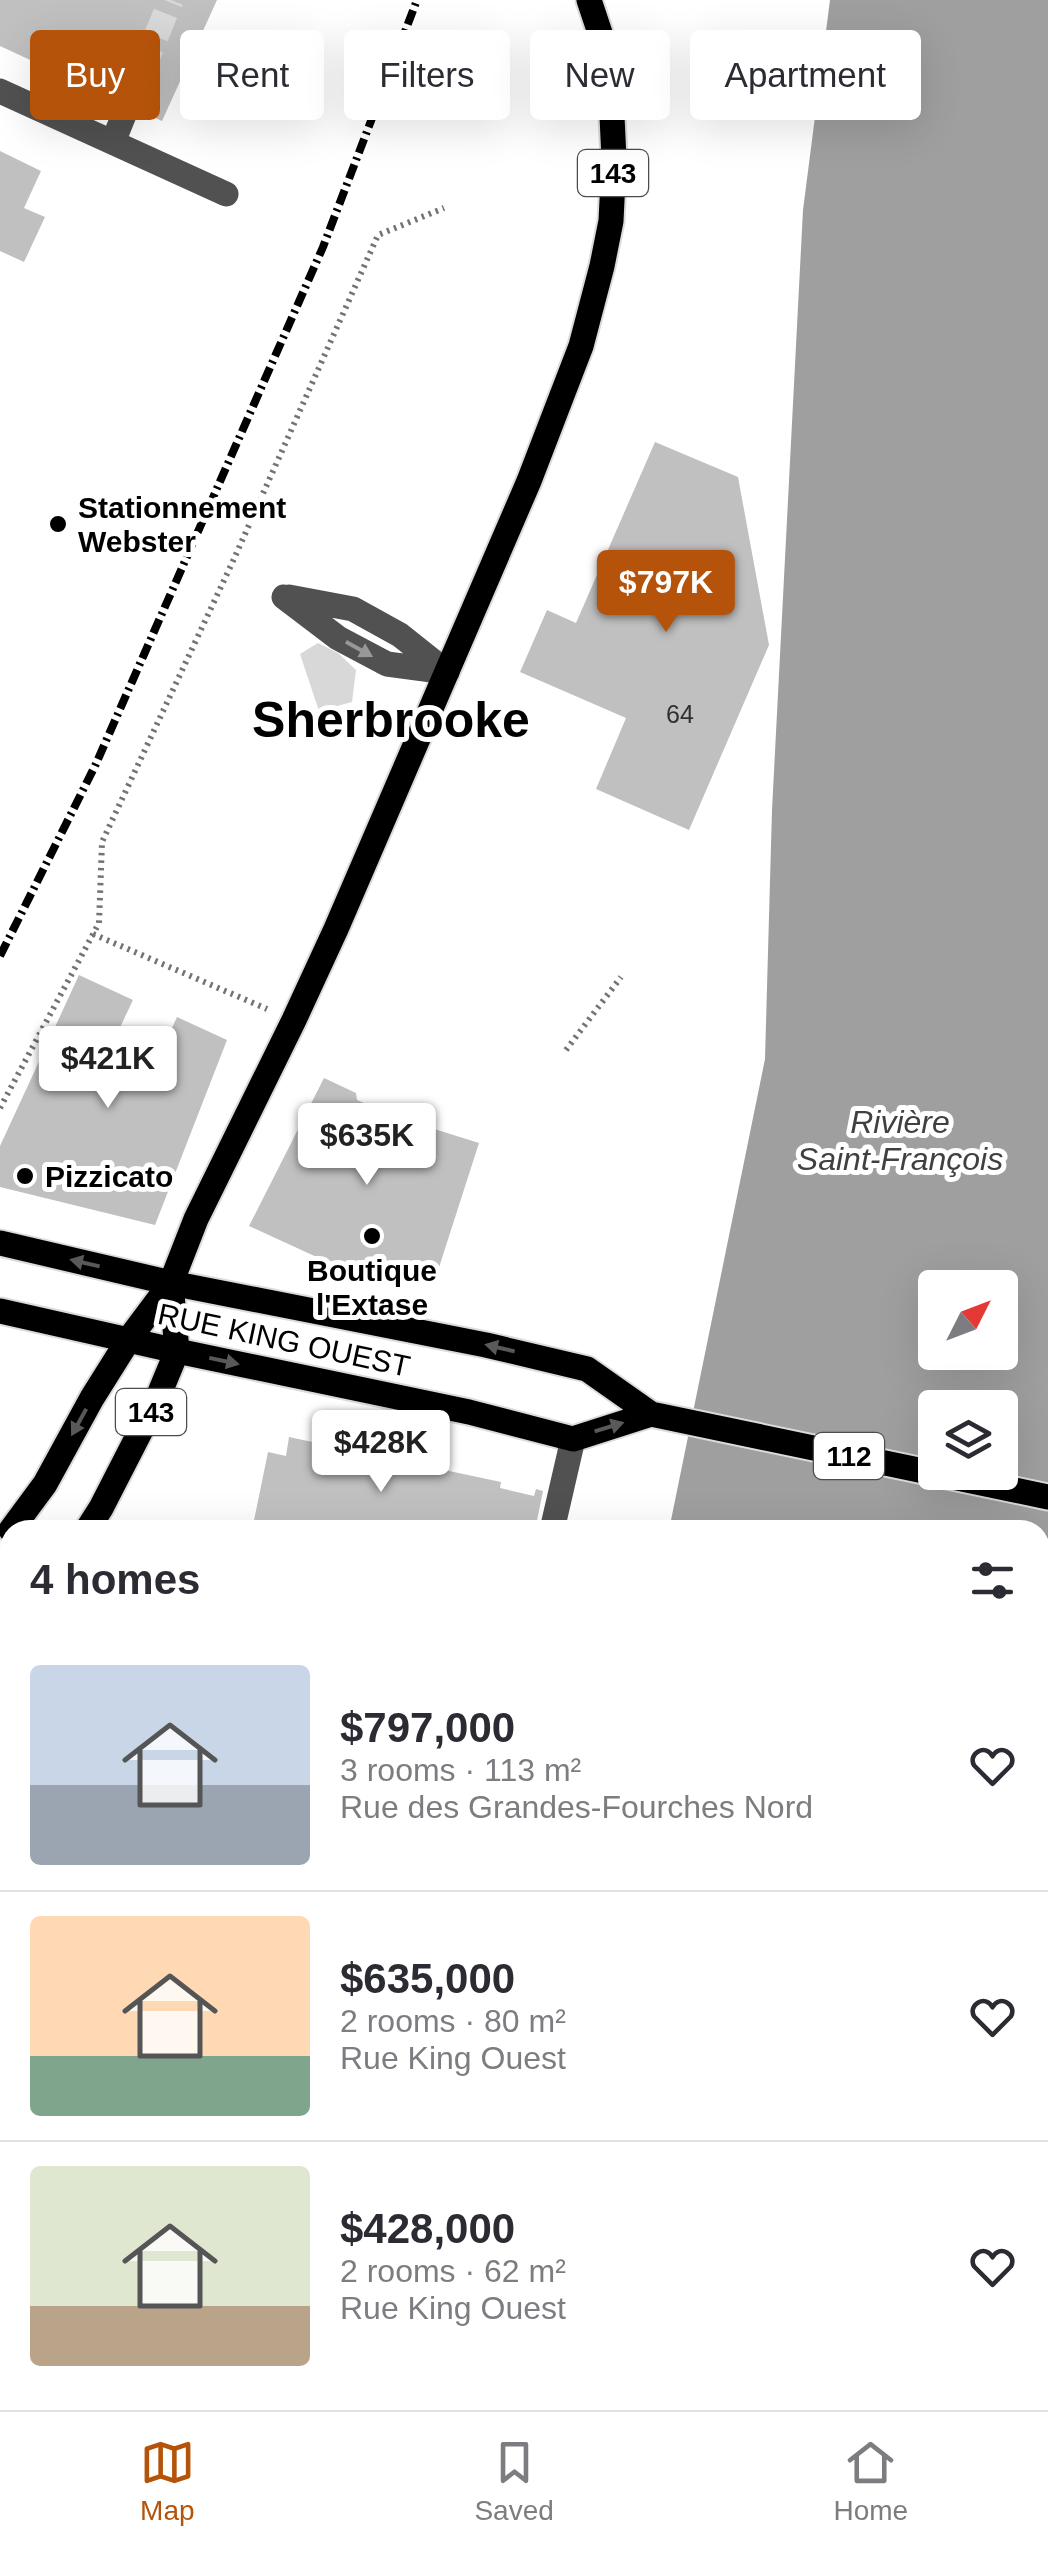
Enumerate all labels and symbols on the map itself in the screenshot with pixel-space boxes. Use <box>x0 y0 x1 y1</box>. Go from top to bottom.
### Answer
road number: 143 <box>578 150 648 196</box>
place label: Stationnement Webster <box>78 491 286 558</box>
marker: Stationnement Webster <box>47 513 69 535</box>
pin: $797K <box>596 550 736 635</box>
one-way arrow <box>345 641 374 658</box>
district label: Sherbrooke <box>252 692 530 748</box>
house number: 64 <box>666 700 694 728</box>
pin: $421K <box>38 1026 178 1111</box>
pin: $635K <box>297 1103 437 1188</box>
water label: Rivière Saint-François <box>797 1104 1003 1177</box>
place label: Pizzicato <box>45 1160 173 1193</box>
marker: Pizzicato <box>14 1165 36 1187</box>
marker: Boutique l'Extase <box>361 1225 383 1247</box>
place label: Boutique l'Extase <box>307 1254 437 1321</box>
one-way arrow <box>69 1255 100 1270</box>
north arrow <box>918 1270 1018 1370</box>
street label: RUE KING OUEST <box>155 1297 413 1383</box>
one-way arrow <box>484 1340 515 1355</box>
one-way arrow <box>209 1354 240 1370</box>
road number: 143 <box>116 1389 186 1435</box>
one-way arrow <box>70 1408 87 1437</box>
pin: $428K <box>311 1410 451 1495</box>
one-way arrow <box>594 1419 624 1434</box>
road number: 112 <box>814 1433 884 1479</box>

